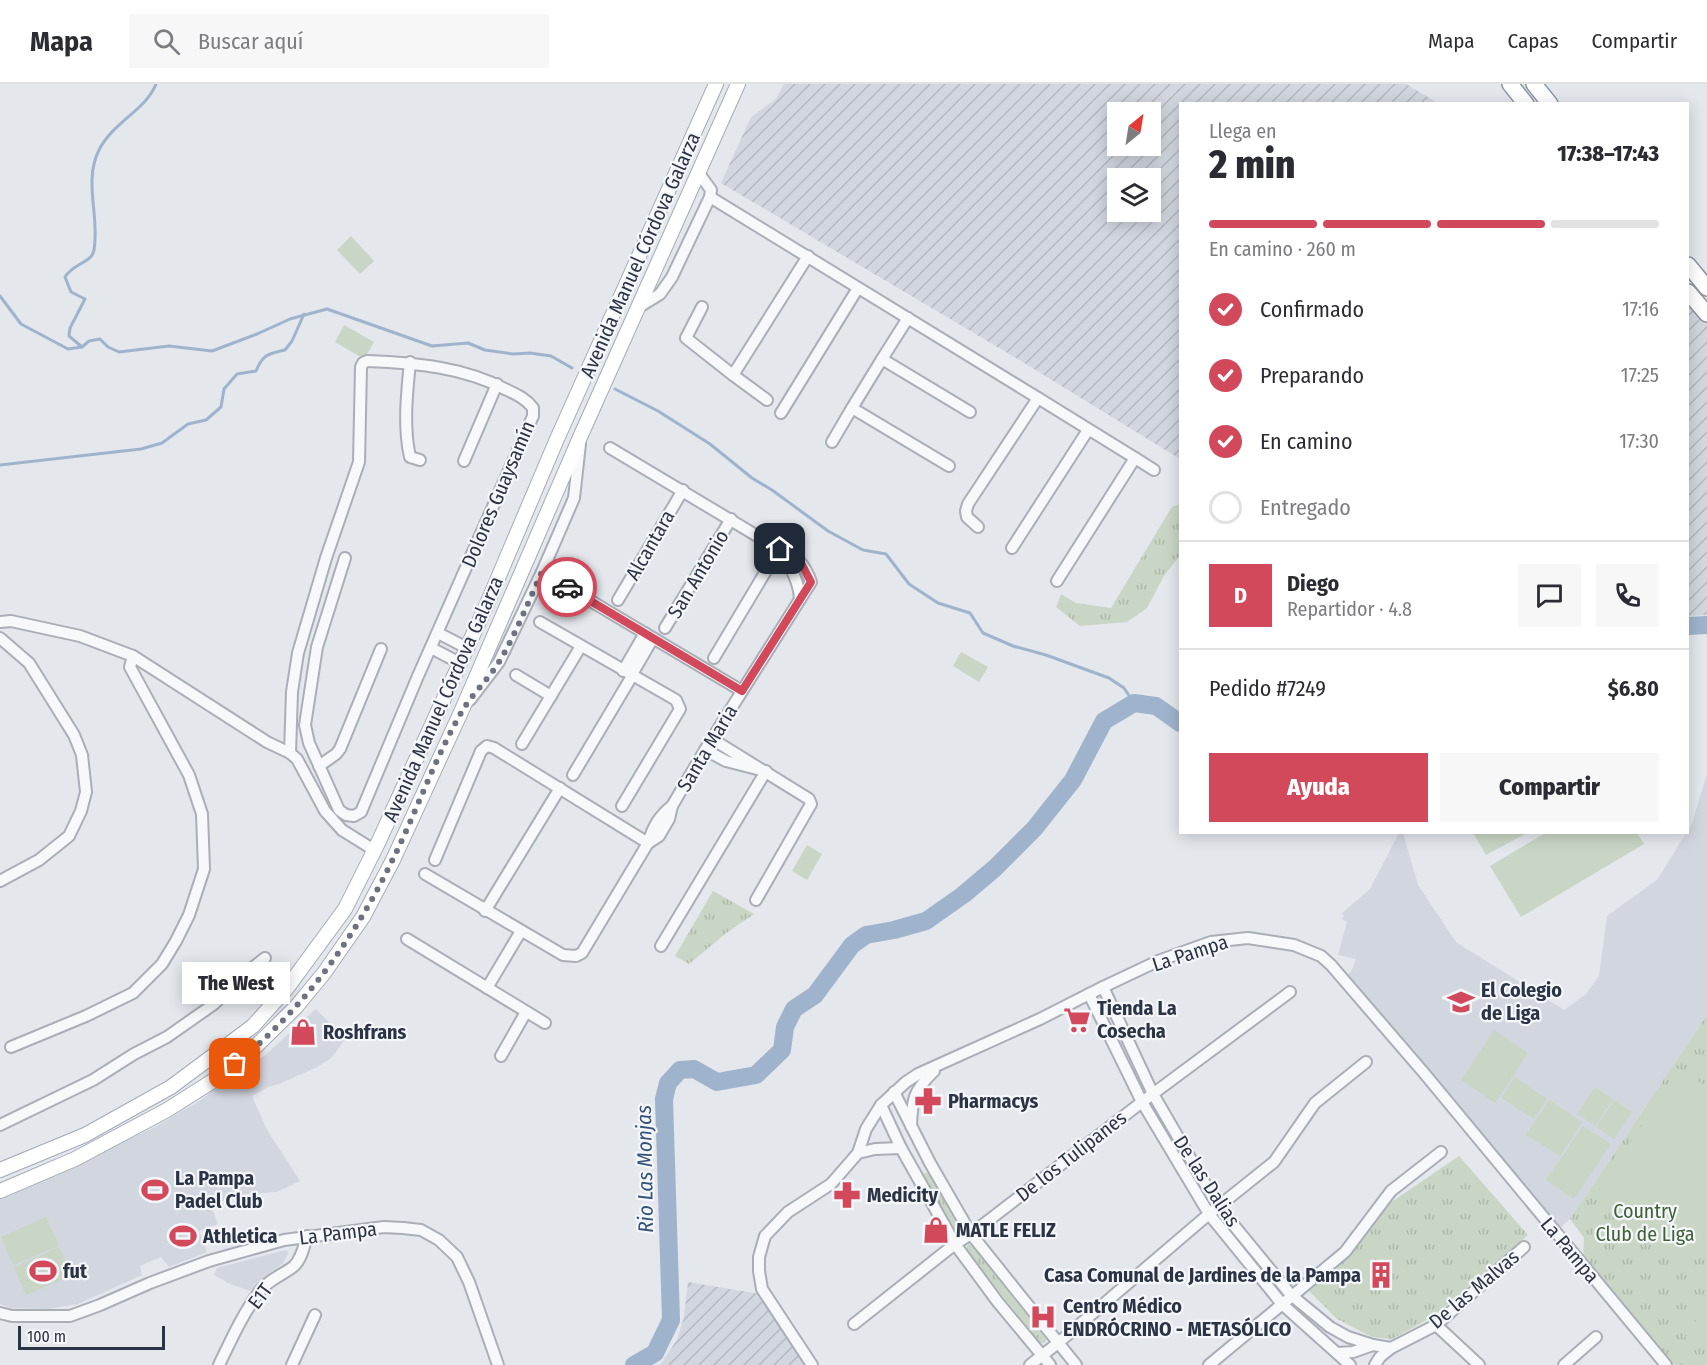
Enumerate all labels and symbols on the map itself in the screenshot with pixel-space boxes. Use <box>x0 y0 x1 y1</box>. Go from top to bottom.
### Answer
north arrow <box>1107 102 1161 156</box>
street label: Avenida Manuel Córdova Galarza <box>575 129 705 381</box>
street label: Dolores Guaysamín <box>456 417 540 571</box>
street label: Alcantara <box>620 506 680 584</box>
pin <box>754 523 805 574</box>
street label: San Antonio <box>662 525 734 623</box>
courier <box>537 557 597 617</box>
street label: Avenida Manuel Córdova Galarza <box>378 573 508 825</box>
street label: Santa Maria <box>672 700 742 796</box>
street label: La Pampa <box>1149 930 1231 976</box>
callout: The West <box>181 962 289 1004</box>
place label: El Colegio de Liga <box>1481 978 1562 1025</box>
school or university icon: El Colegio de Liga <box>1446 987 1476 1017</box>
place label: Tienda La Cosecha <box>1097 996 1177 1043</box>
supermarket icon: Tienda La Cosecha <box>1062 1005 1092 1035</box>
shop icon: Roshfrans <box>288 1017 318 1047</box>
place label: Roshfrans <box>323 1020 407 1044</box>
pin <box>209 1038 260 1089</box>
pharmacy icon: Pharmacys <box>913 1086 943 1116</box>
place label: Pharmacys <box>948 1089 1038 1113</box>
water label: Rio Las Monjas <box>631 1105 659 1233</box>
street label: De los Tulipanes <box>1011 1105 1131 1207</box>
street label: De las Dalias <box>1169 1131 1245 1231</box>
place label: La Pampa Padel Club <box>175 1166 263 1213</box>
sports icon: La Pampa Padel Club <box>140 1175 170 1205</box>
pharmacy icon: Medicity <box>832 1180 862 1210</box>
place label: Medicity <box>867 1183 938 1207</box>
park label: Country Club de Liga <box>1595 1199 1695 1246</box>
street label: La Pampa <box>1536 1212 1604 1288</box>
shop icon: MATLE FELIZ <box>921 1215 951 1245</box>
street label: La Pampa <box>298 1216 378 1250</box>
place label: MATLE FELIZ <box>956 1218 1056 1242</box>
sports icon: Athletica <box>168 1221 198 1251</box>
place label: Athletica <box>202 1224 278 1248</box>
street label: De las Malvas <box>1424 1244 1524 1334</box>
sports icon: fut <box>28 1256 58 1286</box>
place label: fut <box>63 1259 88 1283</box>
building icon: Casa Comunal de Jardines de la Pampa <box>1366 1260 1396 1290</box>
place label: Casa Comunal de Jardines de la Pampa <box>1044 1263 1361 1287</box>
street label: E1T <box>243 1278 278 1314</box>
place label: Centro Médico ENDRÓCRINO - METASÓLICO <box>1063 1294 1291 1341</box>
hospital icon: Centro Médico ENDRÓCRINO - METASÓLICO <box>1028 1302 1058 1332</box>
scale bar <box>18 1323 165 1350</box>

